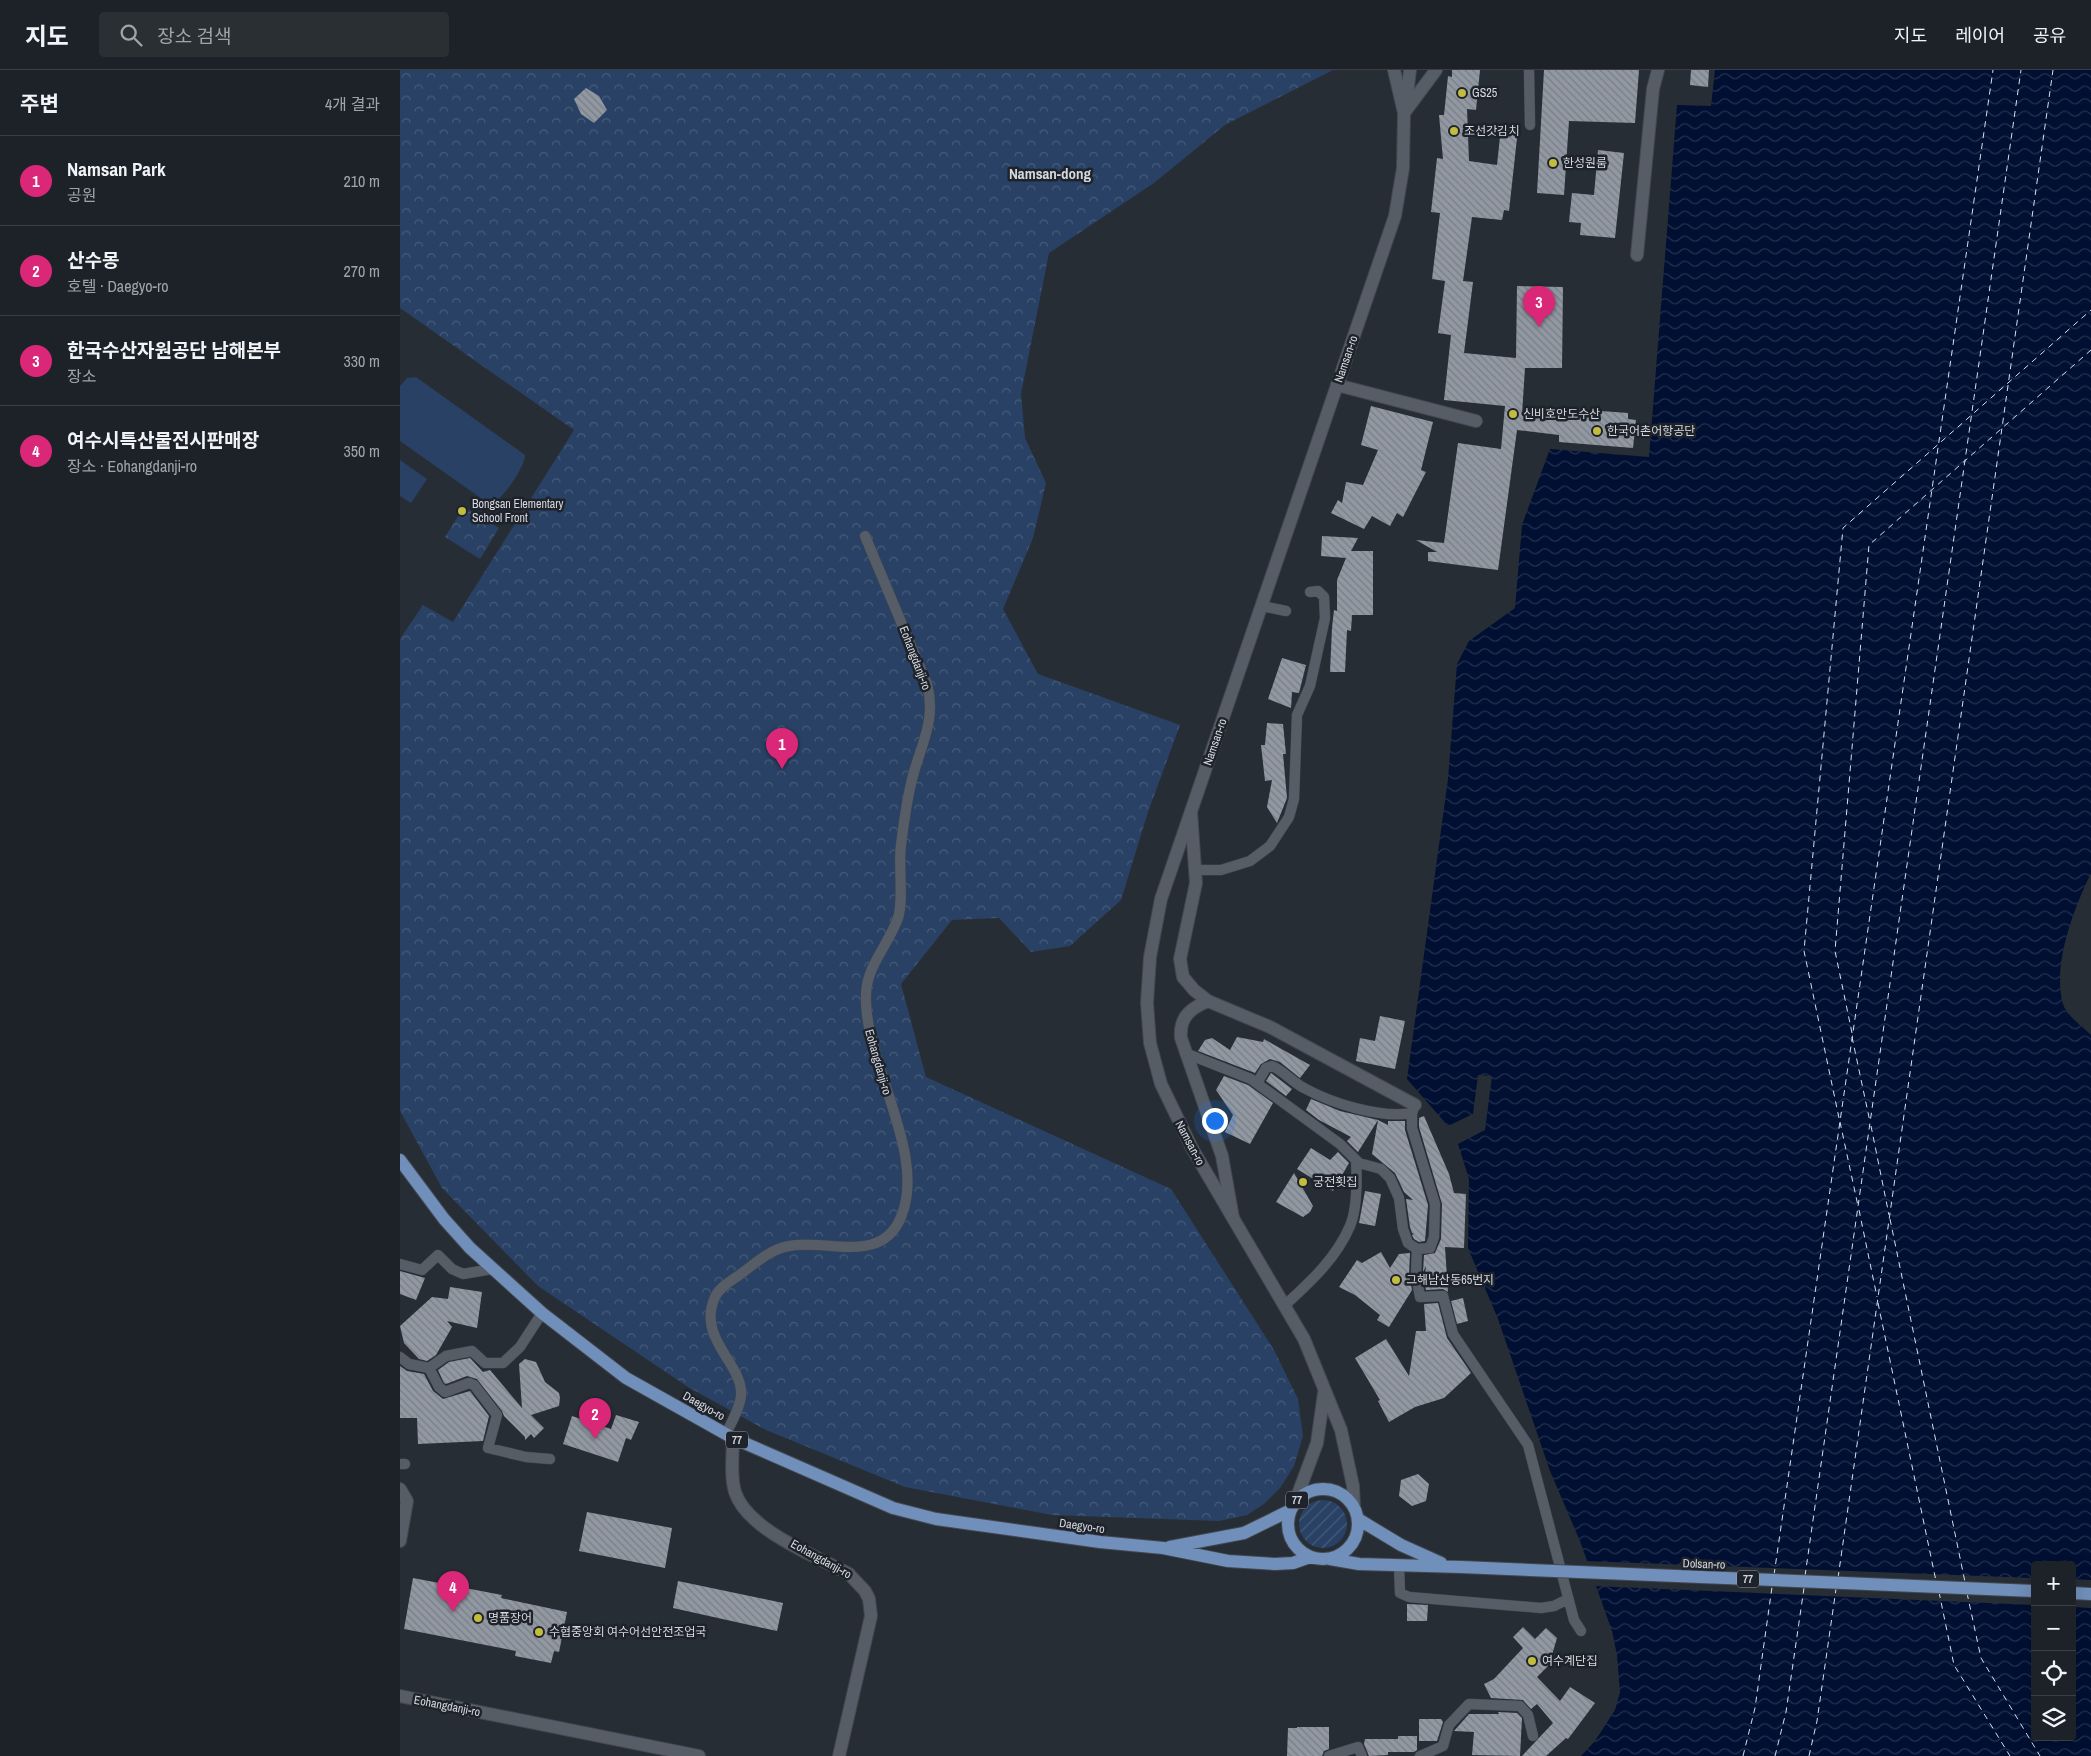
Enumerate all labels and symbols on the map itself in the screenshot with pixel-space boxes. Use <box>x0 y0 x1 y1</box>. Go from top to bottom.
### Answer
place label: GS25 <box>1472 85 1498 101</box>
marker: GS25 <box>1456 87 1468 99</box>
place label: 조선갓김치 <box>1464 123 1519 139</box>
marker: 조선갓김치 <box>1448 125 1460 137</box>
place label: 한성원룸 <box>1563 155 1607 171</box>
marker: 한성원룸 <box>1547 157 1559 169</box>
district label: Namsan-dong <box>1009 163 1091 184</box>
pin: 3 <box>1523 286 1555 327</box>
street label: Namsan-ro <box>1331 333 1361 385</box>
place label: 신비호안도수산 <box>1523 406 1600 422</box>
marker: 신비호안도수산 <box>1507 408 1519 420</box>
place label: 한국어촌어항공단 <box>1607 423 1695 439</box>
marker: 한국어촌어항공단 <box>1591 425 1603 437</box>
place label: Bongsan Elementary School Front <box>472 496 563 526</box>
marker: Bongsan Elementary School Front <box>456 505 468 517</box>
street label: Eohangdanji-ro <box>895 624 935 692</box>
street label: Namsan-ro <box>1200 716 1230 768</box>
pin: 1 <box>766 728 798 769</box>
street label: Eohangdanji-ro <box>861 1027 895 1097</box>
your location <box>1202 1108 1228 1134</box>
street label: Namsan-ro <box>1172 1118 1208 1168</box>
place label: 궁전횟집 <box>1313 1174 1357 1190</box>
marker: 궁전횟집 <box>1297 1176 1309 1188</box>
place label: 그해남산동65번지 <box>1406 1272 1494 1288</box>
marker: 그해남산동65번지 <box>1390 1274 1402 1286</box>
street label: Daegyo-ro <box>680 1388 728 1424</box>
pin: 2 <box>579 1398 611 1439</box>
road number: 77 <box>726 1432 748 1448</box>
road number: 77 <box>1286 1492 1308 1508</box>
street label: Daegyo-ro <box>1058 1515 1106 1537</box>
street label: Eohangdanji-ro <box>788 1536 854 1582</box>
street label: Dolsan-ro <box>1682 1555 1726 1573</box>
road number: 77 <box>1737 1570 1759 1588</box>
pin: 4 <box>437 1571 469 1612</box>
place label: 명품장어 <box>488 1610 532 1626</box>
marker: 명품장어 <box>472 1612 484 1624</box>
place label: 수협중앙회 여수어선안전조업국 <box>549 1624 706 1640</box>
marker: 수협중앙회 여수어선안전조업국 <box>533 1626 545 1638</box>
place label: 여수계단집 <box>1542 1653 1597 1669</box>
marker: 여수계단집 <box>1526 1655 1538 1667</box>
street label: Eohangdanji-ro <box>412 1692 482 1720</box>

